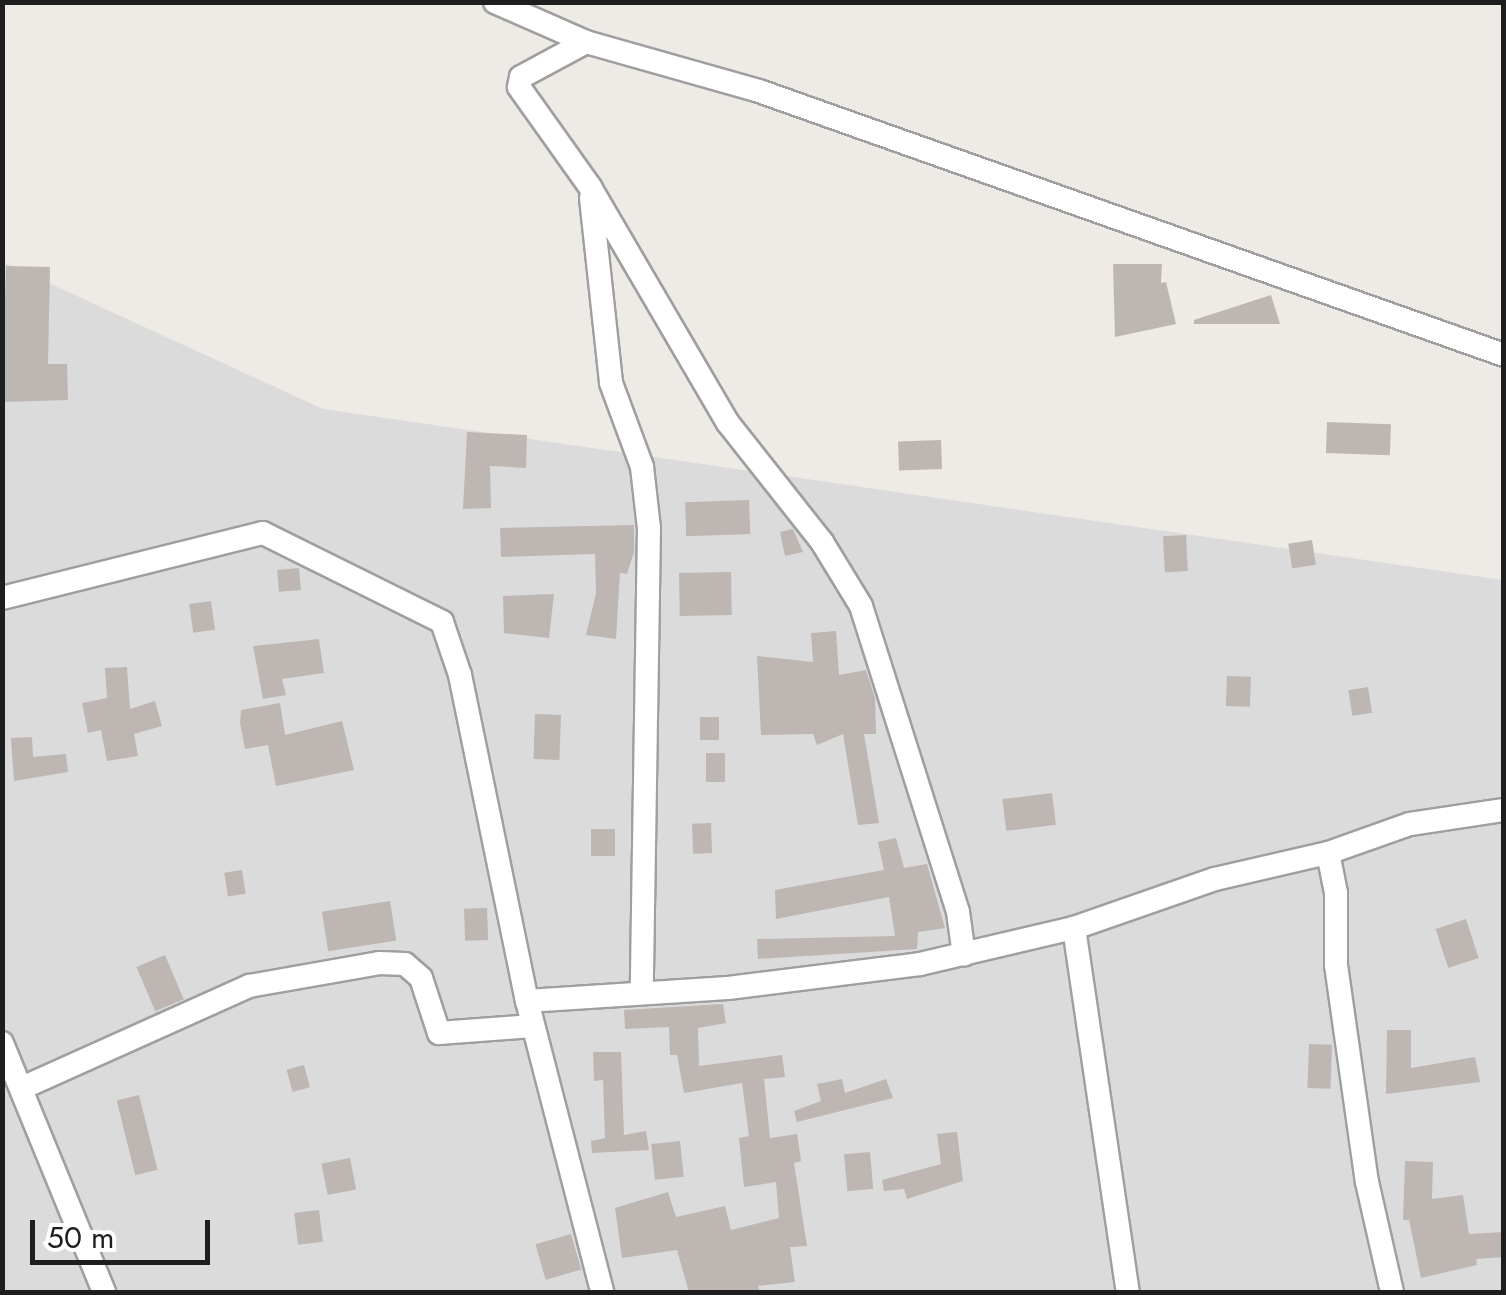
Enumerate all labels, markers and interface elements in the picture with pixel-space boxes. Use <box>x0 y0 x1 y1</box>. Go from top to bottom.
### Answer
scale bar <box>35 1200 215 1262</box>
text: 50 m <box>47 1216 114 1259</box>

